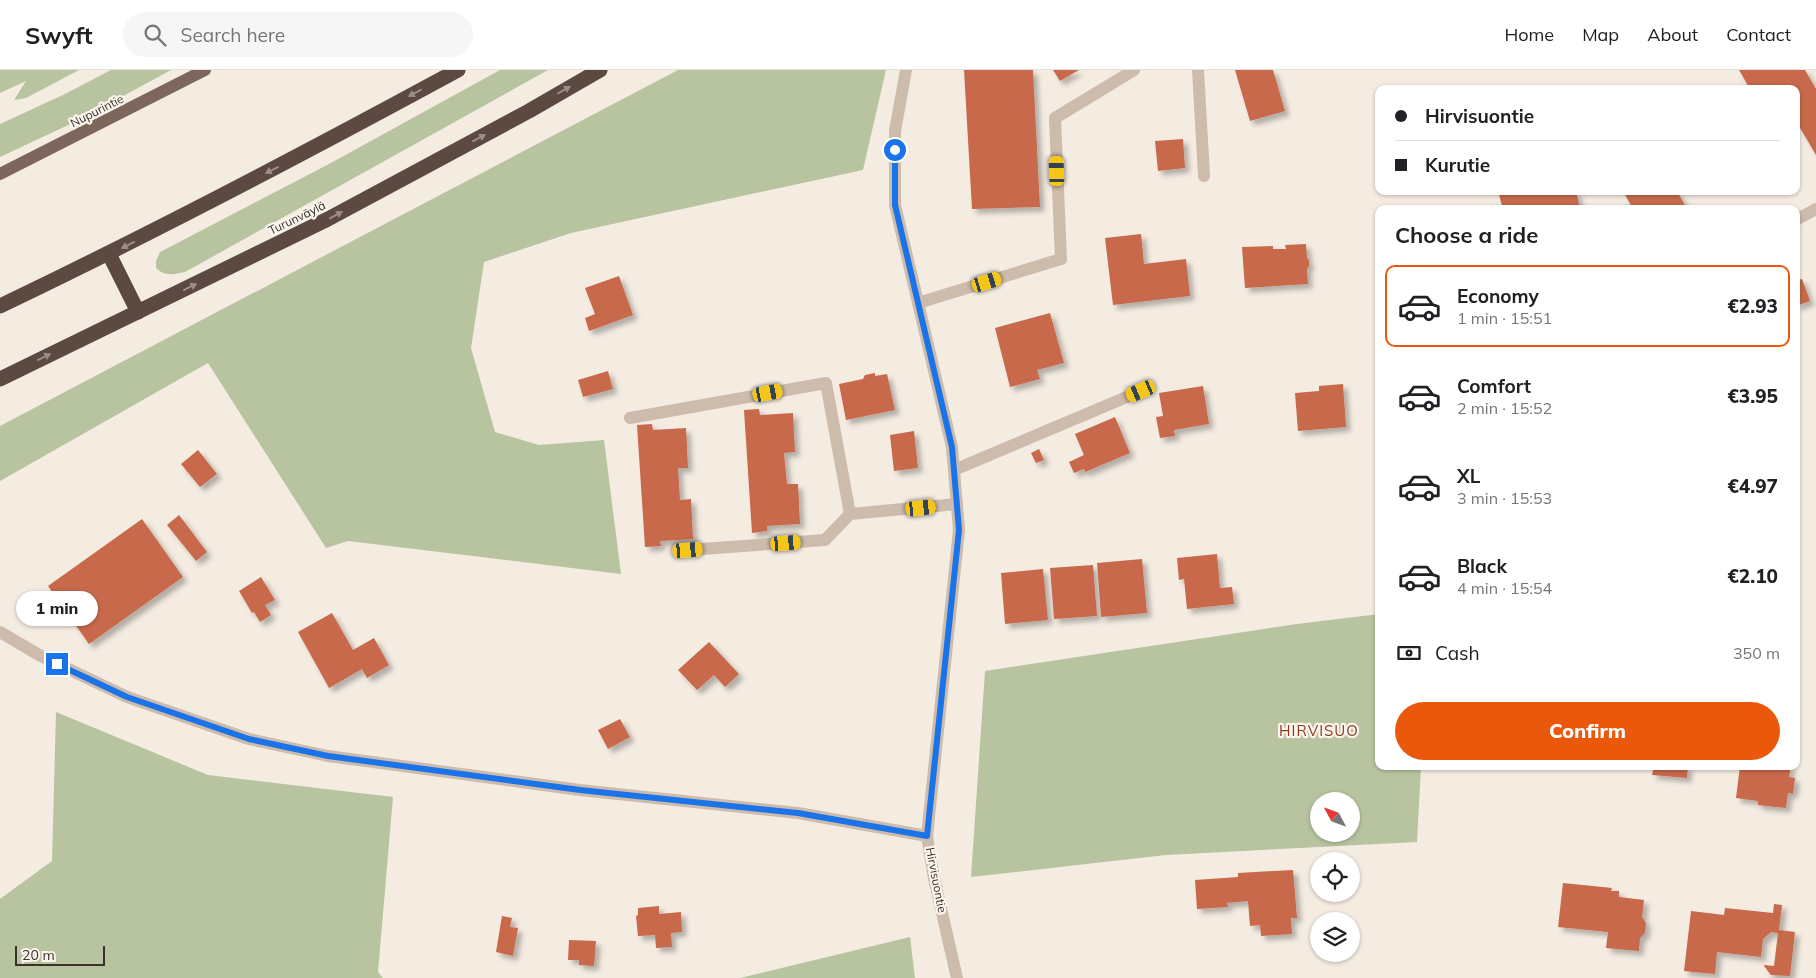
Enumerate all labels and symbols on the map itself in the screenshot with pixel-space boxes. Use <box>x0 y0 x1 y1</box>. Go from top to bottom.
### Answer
one-way arrow <box>558 86 571 95</box>
one-way arrow <box>408 89 423 97</box>
street label: Nupurintie <box>68 91 126 130</box>
one-way arrow <box>472 134 486 142</box>
route start <box>884 139 906 161</box>
car <box>1048 156 1065 186</box>
one-way arrow <box>265 166 279 174</box>
street label: Turunväylä <box>266 197 328 238</box>
one-way arrow <box>329 211 343 219</box>
one-way arrow <box>121 241 135 249</box>
car <box>970 270 1003 294</box>
one-way arrow <box>183 283 197 291</box>
one-way arrow <box>37 353 51 361</box>
car <box>1124 378 1157 404</box>
car <box>751 383 784 403</box>
car <box>905 499 936 517</box>
car <box>770 534 801 552</box>
car <box>672 541 703 559</box>
callout: 1 min <box>16 592 98 626</box>
route end <box>46 653 68 675</box>
district label: HIRVISUO <box>1279 721 1359 740</box>
north arrow <box>1310 792 1360 842</box>
street label: Hirvisuontie <box>923 846 950 914</box>
scale bar <box>15 943 105 966</box>

